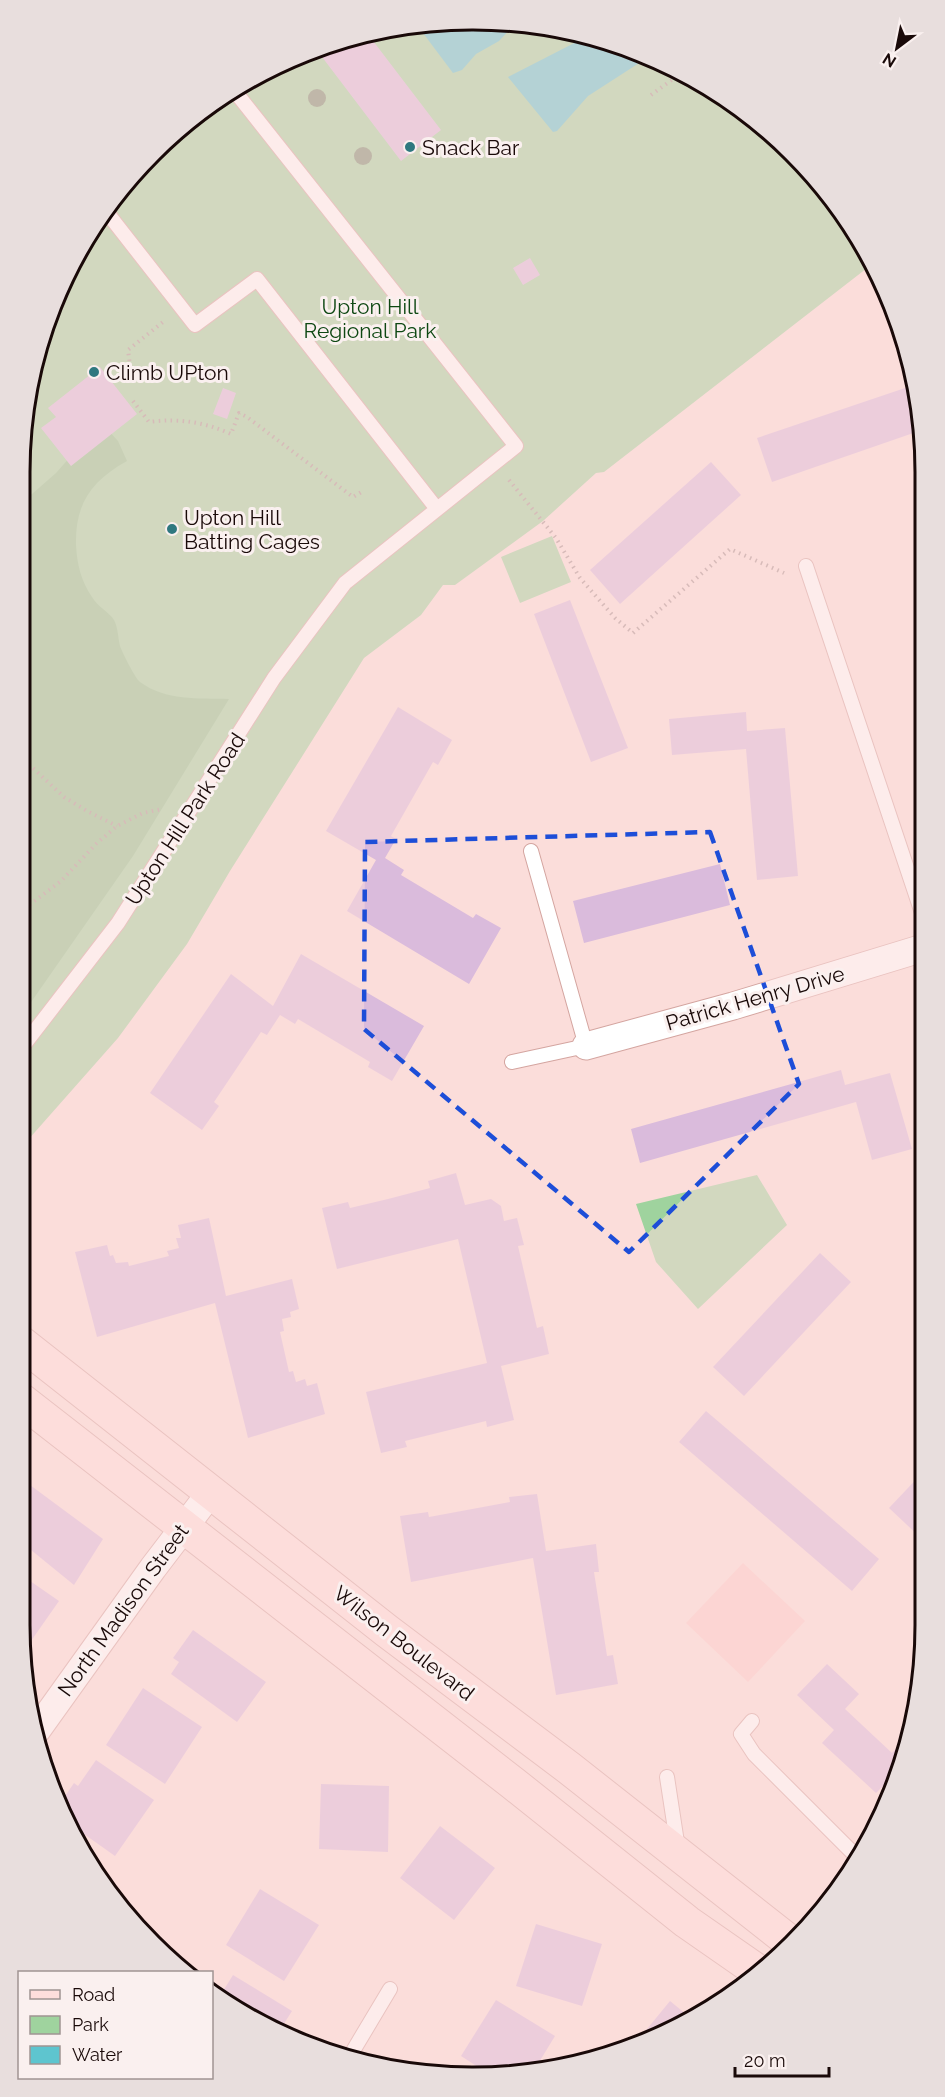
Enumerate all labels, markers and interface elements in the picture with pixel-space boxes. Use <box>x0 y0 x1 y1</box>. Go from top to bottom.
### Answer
north arrow <box>867 18 927 78</box>
text: N <box>879 49 900 72</box>
place label: Snack Bar <box>422 135 520 160</box>
marker: Snack Bar <box>403 140 417 154</box>
park label: Upton Hill Regional Park <box>304 294 436 343</box>
place label: Climb UPton <box>106 360 229 385</box>
marker: Climb UPton <box>87 365 101 379</box>
place label: Upton Hill Batting Cages <box>184 505 320 554</box>
marker: Upton Hill Batting Cages <box>165 522 179 536</box>
street label: Upton Hill Park Road <box>120 728 250 910</box>
street label: Patrick Henry Drive <box>663 961 847 1035</box>
street label: North Madison Street <box>52 1519 194 1701</box>
street label: Wilson Boulevard <box>329 1580 479 1706</box>
legend <box>18 1971 213 2079</box>
text: Road <box>72 1984 115 2005</box>
text: Park <box>72 2014 109 2035</box>
scale bar <box>735 2040 830 2078</box>
text: Water <box>72 2044 123 2065</box>
text: 20 m <box>744 2050 786 2071</box>

